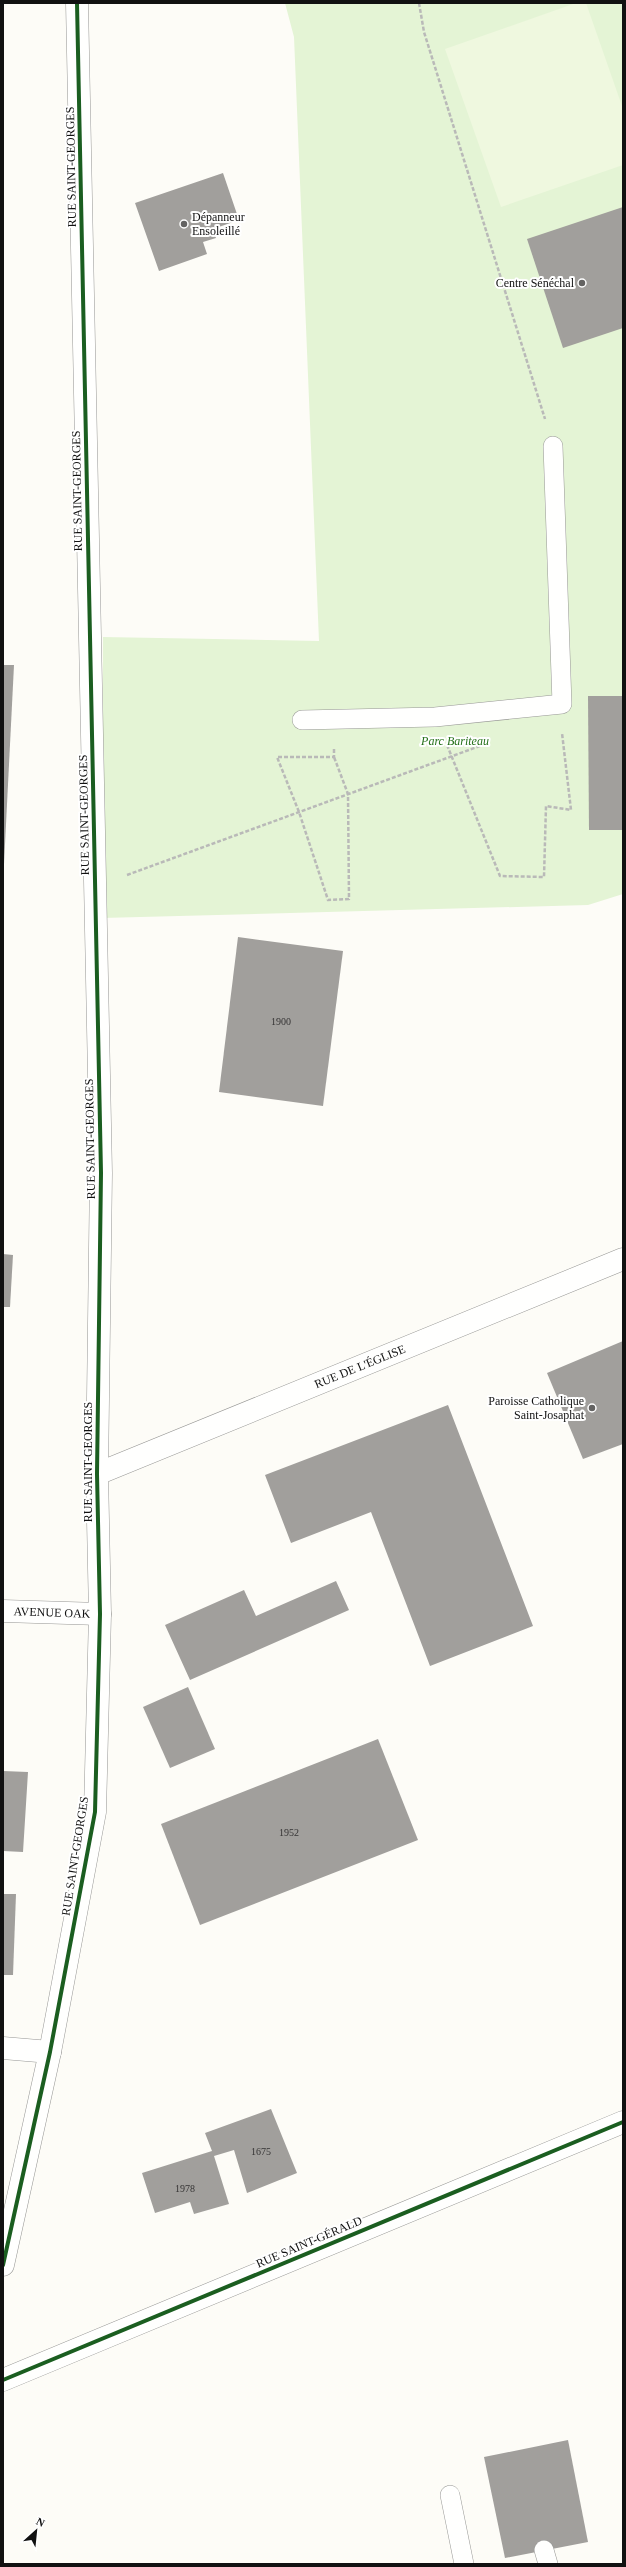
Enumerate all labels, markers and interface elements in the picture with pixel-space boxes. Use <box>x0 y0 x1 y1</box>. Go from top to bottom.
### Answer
street label: RUE SAINT-GEORGES <box>63 107 79 227</box>
place label: Dépanneur Ensoleillé <box>192 210 245 238</box>
marker: Dépanneur Ensoleillé <box>179 219 189 229</box>
place label: Centre Sénéchal <box>496 276 575 290</box>
marker: Centre Sénéchal <box>577 278 587 288</box>
street label: RUE SAINT-GEORGES <box>69 431 85 551</box>
park label: Parc Bariteau <box>420 734 489 748</box>
street label: RUE SAINT-GEORGES <box>76 755 92 875</box>
house number: 1900 <box>271 1016 291 1027</box>
street label: RUE SAINT-GEORGES <box>82 1079 98 1199</box>
street label: RUE DE L'ÉGLISE <box>312 1342 407 1391</box>
place label: Paroisse Catholique Saint-Josaphat <box>488 1394 585 1422</box>
street label: RUE SAINT-GEORGES <box>81 1402 95 1522</box>
marker: Paroisse Catholique Saint-Josaphat <box>587 1403 597 1413</box>
street label: AVENUE OAK <box>13 1604 91 1621</box>
street label: RUE SAINT-GEORGES <box>59 1795 91 1917</box>
house number: 1952 <box>279 1827 299 1838</box>
house number: 1675 <box>251 2146 271 2157</box>
house number: 1978 <box>175 2183 195 2194</box>
street label: RUE SAINT-GÉRALD <box>254 2213 364 2271</box>
north arrow <box>16 2511 56 2551</box>
text: N <box>34 2515 47 2529</box>

